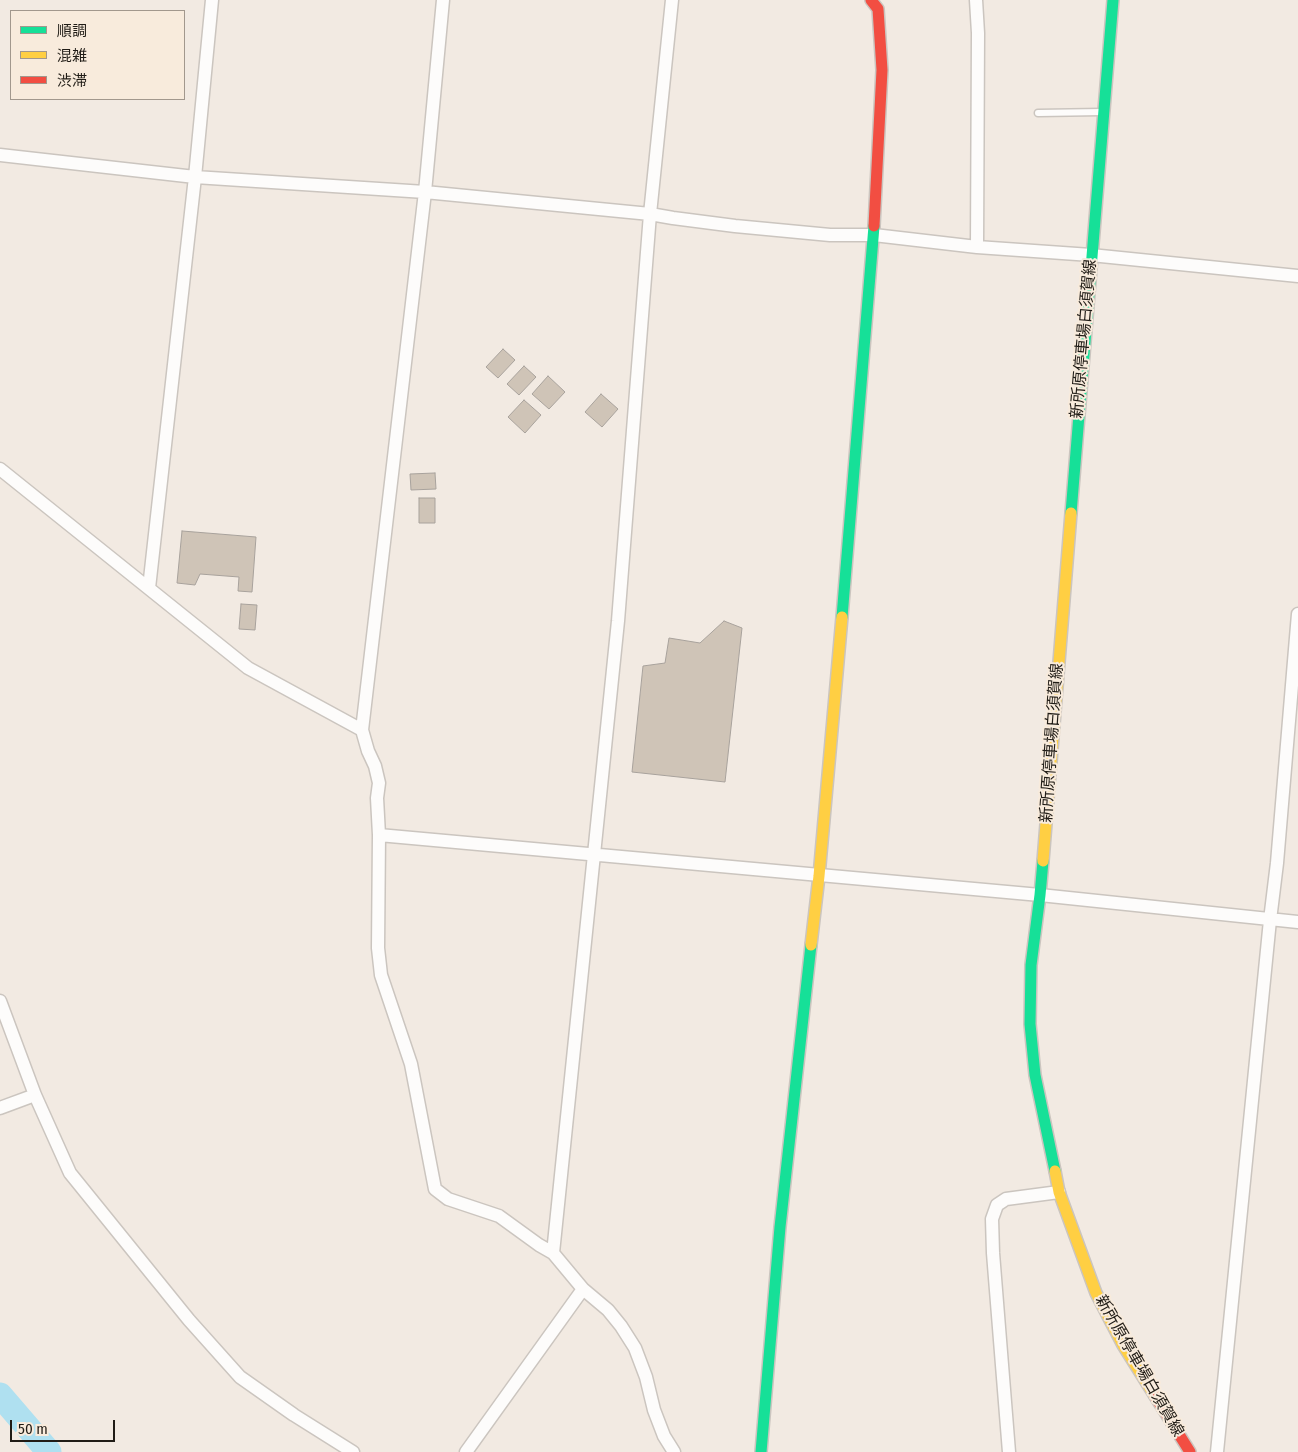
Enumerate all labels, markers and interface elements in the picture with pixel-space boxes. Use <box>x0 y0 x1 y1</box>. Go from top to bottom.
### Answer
legend <box>10 10 185 100</box>
text: 順調 <box>57 22 87 40</box>
text: 混雑 <box>57 47 87 65</box>
text: 渋滞 <box>57 72 87 90</box>
street label: 新所原停車場白須賀線 <box>1067 258 1101 420</box>
street label: 新所原停車場白須賀線 <box>1037 663 1067 823</box>
street label: 新所原停車場白須賀線 <box>1091 1292 1187 1440</box>
scale bar <box>12 1410 118 1442</box>
text: 50 m <box>18 1420 48 1438</box>

